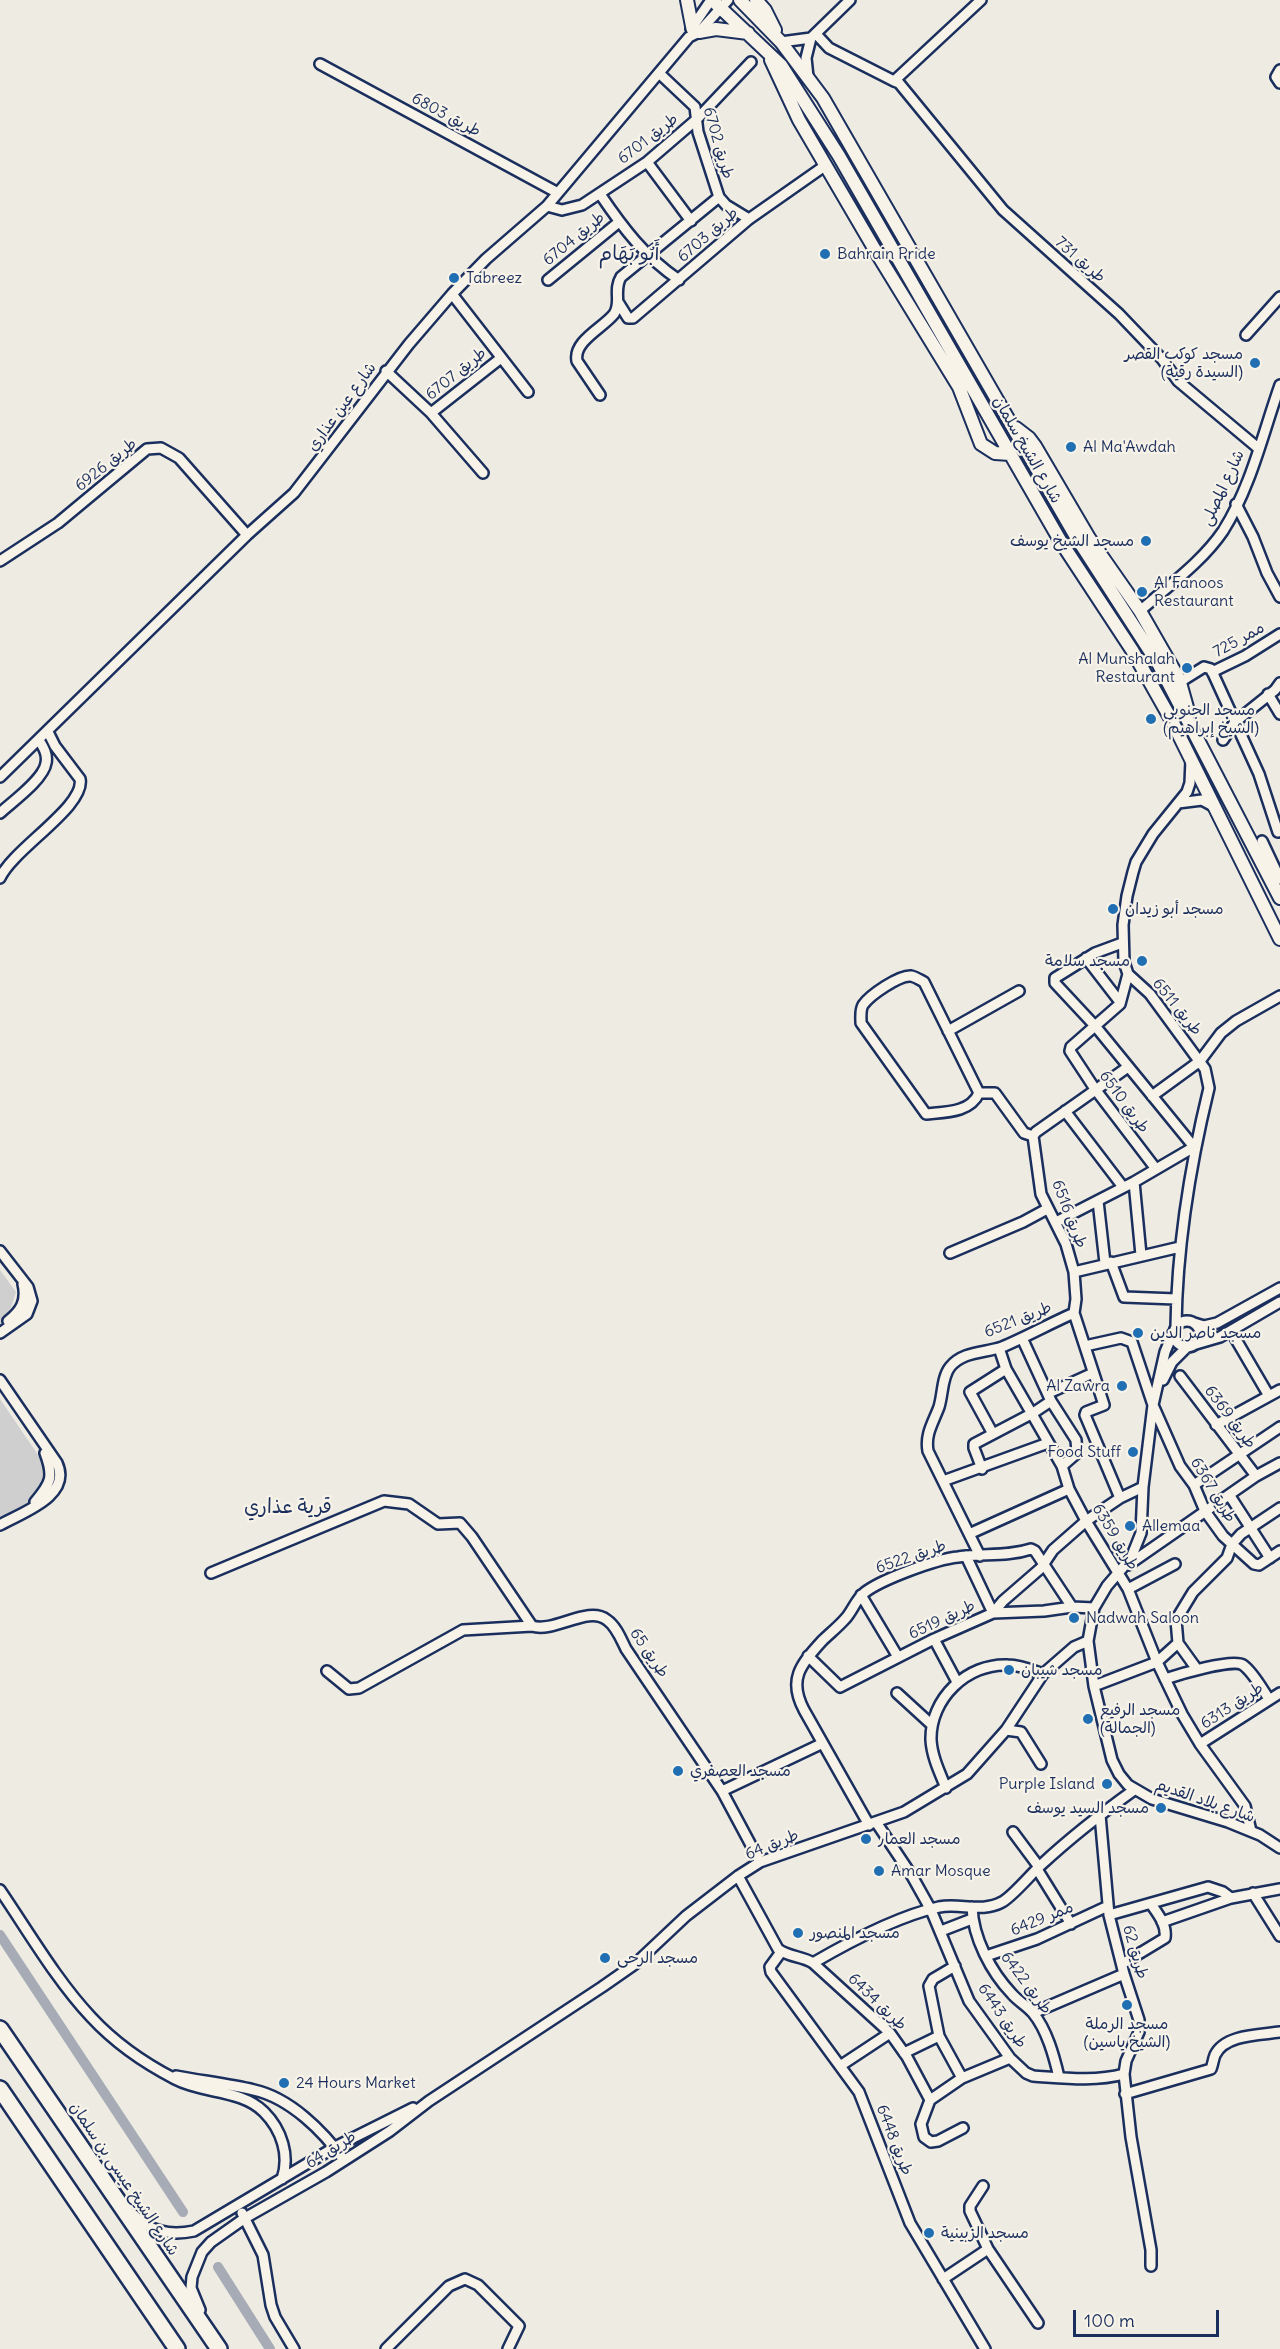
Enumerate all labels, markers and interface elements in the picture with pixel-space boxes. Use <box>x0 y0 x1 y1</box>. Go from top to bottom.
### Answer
street label: طريق 6803 <box>408 89 484 141</box>
street label: طريق 6702 <box>699 105 737 181</box>
street label: طريق 6701 <box>614 109 682 169</box>
street label: طريق 6703 <box>674 203 742 267</box>
street label: طريق 6704 <box>539 208 609 270</box>
street label: طريق 731 <box>1051 233 1109 287</box>
district label: أَبُو بَهَام <box>599 242 659 266</box>
place label: Bahrain Pride <box>837 244 936 264</box>
marker: Bahrain Pride <box>818 247 832 261</box>
place label: Tabreez <box>466 268 522 288</box>
marker: Tabreez <box>447 271 461 285</box>
street label: طريق 6707 <box>422 344 490 404</box>
place label: مسجد كوكب القصر (السيدة رقية) <box>1125 344 1243 382</box>
marker: مسجد كوكب القصر (السيدة رقية) <box>1248 356 1262 370</box>
street label: شارع عين عذاري <box>303 359 381 455</box>
street label: شارع الشيخ سلمان <box>989 393 1065 507</box>
street label: طريق 6926 <box>71 434 141 496</box>
place label: Al Ma'Awdah <box>1083 437 1176 457</box>
marker: Al Ma'Awdah <box>1064 440 1078 454</box>
street label: شارع المصلى <box>1197 447 1249 529</box>
place label: مسجد الشيخ يوسف <box>1010 531 1134 551</box>
marker: مسجد الشيخ يوسف <box>1139 534 1153 548</box>
place label: Al Fanoos Restaurant <box>1154 573 1234 611</box>
marker: Al Fanoos Restaurant <box>1135 585 1149 599</box>
street label: ممر 725 <box>1210 618 1268 662</box>
place label: Al Munshalah Restaurant <box>1078 649 1175 687</box>
marker: Al Munshalah Restaurant <box>1180 661 1194 675</box>
place label: مسجد الجنوبي (الشيخ إبراهيم) <box>1163 700 1259 738</box>
marker: مسجد الجنوبي (الشيخ إبراهيم) <box>1144 712 1158 726</box>
place label: مسجد أبو زيدان <box>1125 899 1224 919</box>
marker: مسجد أبو زيدان <box>1106 902 1120 916</box>
place label: مسجد سلامة <box>1045 951 1130 971</box>
marker: مسجد سلامة <box>1135 954 1149 968</box>
street label: طريق 6511 <box>1148 974 1206 1040</box>
street label: طريق 6510 <box>1095 1067 1153 1137</box>
street label: طريق 6516 <box>1047 1177 1091 1251</box>
street label: طريق 6521 <box>982 1298 1054 1342</box>
place label: مسجد ناصر الدين <box>1150 1323 1261 1343</box>
marker: مسجد ناصر الدين <box>1131 1326 1145 1340</box>
place label: Al Zawra <box>1046 1376 1110 1396</box>
marker: Al Zawra <box>1115 1379 1129 1393</box>
street label: طريق 6369 <box>1200 1382 1260 1452</box>
place label: Food Stuff <box>1048 1442 1121 1462</box>
marker: Food Stuff <box>1126 1445 1140 1459</box>
street label: طريق 6367 <box>1186 1454 1240 1526</box>
district label: قرية عذاري <box>244 1495 332 1519</box>
street label: طريق 6359 <box>1088 1500 1142 1574</box>
place label: Allemaa <box>1142 1516 1200 1536</box>
marker: Allemaa <box>1123 1519 1137 1533</box>
street label: طريق 6522 <box>873 1536 949 1578</box>
street label: طريق 6519 <box>906 1596 978 1644</box>
place label: Nadwah Saloon <box>1086 1608 1199 1628</box>
marker: Nadwah Saloon <box>1067 1611 1081 1625</box>
street label: طريق 65 <box>625 1624 673 1682</box>
place label: مسجد شيبان <box>1021 1660 1103 1680</box>
marker: مسجد شيبان <box>1002 1663 1016 1677</box>
street label: طريق 6313 <box>1197 1679 1267 1733</box>
place label: مسجد الرفيع (الجمالة) <box>1100 1700 1180 1738</box>
marker: مسجد الرفيع (الجمالة) <box>1081 1712 1095 1726</box>
place label: مسجد العصفري <box>690 1761 791 1781</box>
marker: مسجد العصفري <box>671 1764 685 1778</box>
place label: Purple Island <box>999 1774 1095 1794</box>
street label: شارع بلاد القديم <box>1153 1775 1257 1827</box>
marker: Purple Island <box>1100 1777 1114 1791</box>
place label: مسجد السيد يوسف <box>1027 1798 1149 1818</box>
marker: مسجد السيد يوسف <box>1154 1801 1168 1815</box>
street label: طريق 64 <box>742 1826 802 1864</box>
place label: مسجد العمار <box>878 1829 961 1849</box>
marker: مسجد العمار <box>859 1832 873 1846</box>
place label: Amar Mosque <box>891 1861 991 1881</box>
marker: Amar Mosque <box>872 1864 886 1878</box>
street label: ممر 6429 <box>1008 1898 1076 1940</box>
place label: مسجد المنصور <box>810 1923 900 1943</box>
street label: طريق 62 <box>1118 1923 1152 1981</box>
marker: مسجد المنصور <box>791 1926 805 1940</box>
place label: مسجد الرحى <box>617 1948 698 1968</box>
street label: طريق 6422 <box>996 1948 1056 2018</box>
marker: مسجد الرحى <box>598 1951 612 1965</box>
street label: طريق 6434 <box>844 1969 910 2035</box>
street label: طريق 6443 <box>973 1980 1031 2052</box>
marker: مسجد الرملة (الشيخ ياسين) <box>1120 1998 1134 2012</box>
place label: مسجد الرملة (الشيخ ياسين) <box>1084 2014 1170 2052</box>
place label: 24 Hours Market <box>296 2073 416 2093</box>
marker: 24 Hours Market <box>277 2076 291 2090</box>
street label: شارع الشيخ عيسى بن سلمان <box>65 2099 183 2259</box>
street label: طريق 6448 <box>872 2102 916 2178</box>
street label: طريق 64 <box>302 2127 360 2173</box>
place label: مسجد الزبينية <box>941 2223 1029 2243</box>
marker: مسجد الزبينية <box>922 2226 936 2240</box>
scale bar <box>1076 2298 1222 2336</box>
text: 100 m <box>1084 2309 1135 2332</box>

